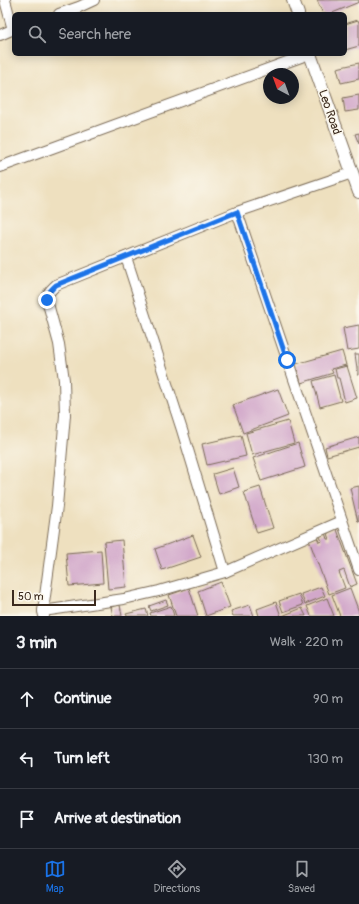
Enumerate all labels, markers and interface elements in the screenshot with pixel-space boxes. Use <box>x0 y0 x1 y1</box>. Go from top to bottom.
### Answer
search box <box>12 12 347 56</box>
icon: search <box>26 23 48 45</box>
text: Search here <box>58 25 131 44</box>
north arrow <box>263 68 299 104</box>
street label: Leo Road <box>315 88 344 137</box>
route end <box>38 291 56 309</box>
route start <box>278 351 296 369</box>
scale bar <box>12 588 96 607</box>
text: 50 m <box>18 590 44 603</box>
text: 3 min <box>16 632 57 653</box>
text: Walk · 220 m <box>270 634 343 650</box>
icon: ahead <box>16 688 38 710</box>
text: Continue <box>54 689 112 708</box>
text: 90 m <box>313 691 343 707</box>
icon: left <box>16 748 38 770</box>
text: Turn left <box>54 749 110 768</box>
text: 130 m <box>307 751 343 767</box>
icon: arrive <box>16 808 38 830</box>
text: Arrive at destination <box>54 809 181 828</box>
tab: Map <box>44 858 66 895</box>
tab: Directions <box>154 858 200 895</box>
tab: Saved <box>288 858 315 895</box>

